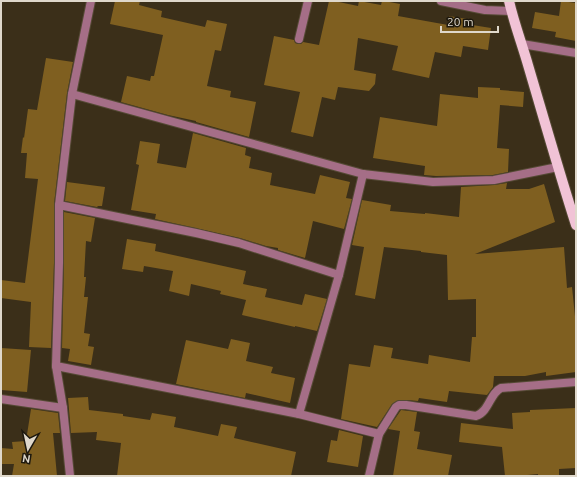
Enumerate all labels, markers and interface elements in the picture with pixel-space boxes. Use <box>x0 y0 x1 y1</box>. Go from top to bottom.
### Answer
scale bar <box>441 8 498 34</box>
text: 20 m <box>447 15 474 28</box>
north arrow <box>8 429 48 469</box>
text: N <box>21 452 31 465</box>

